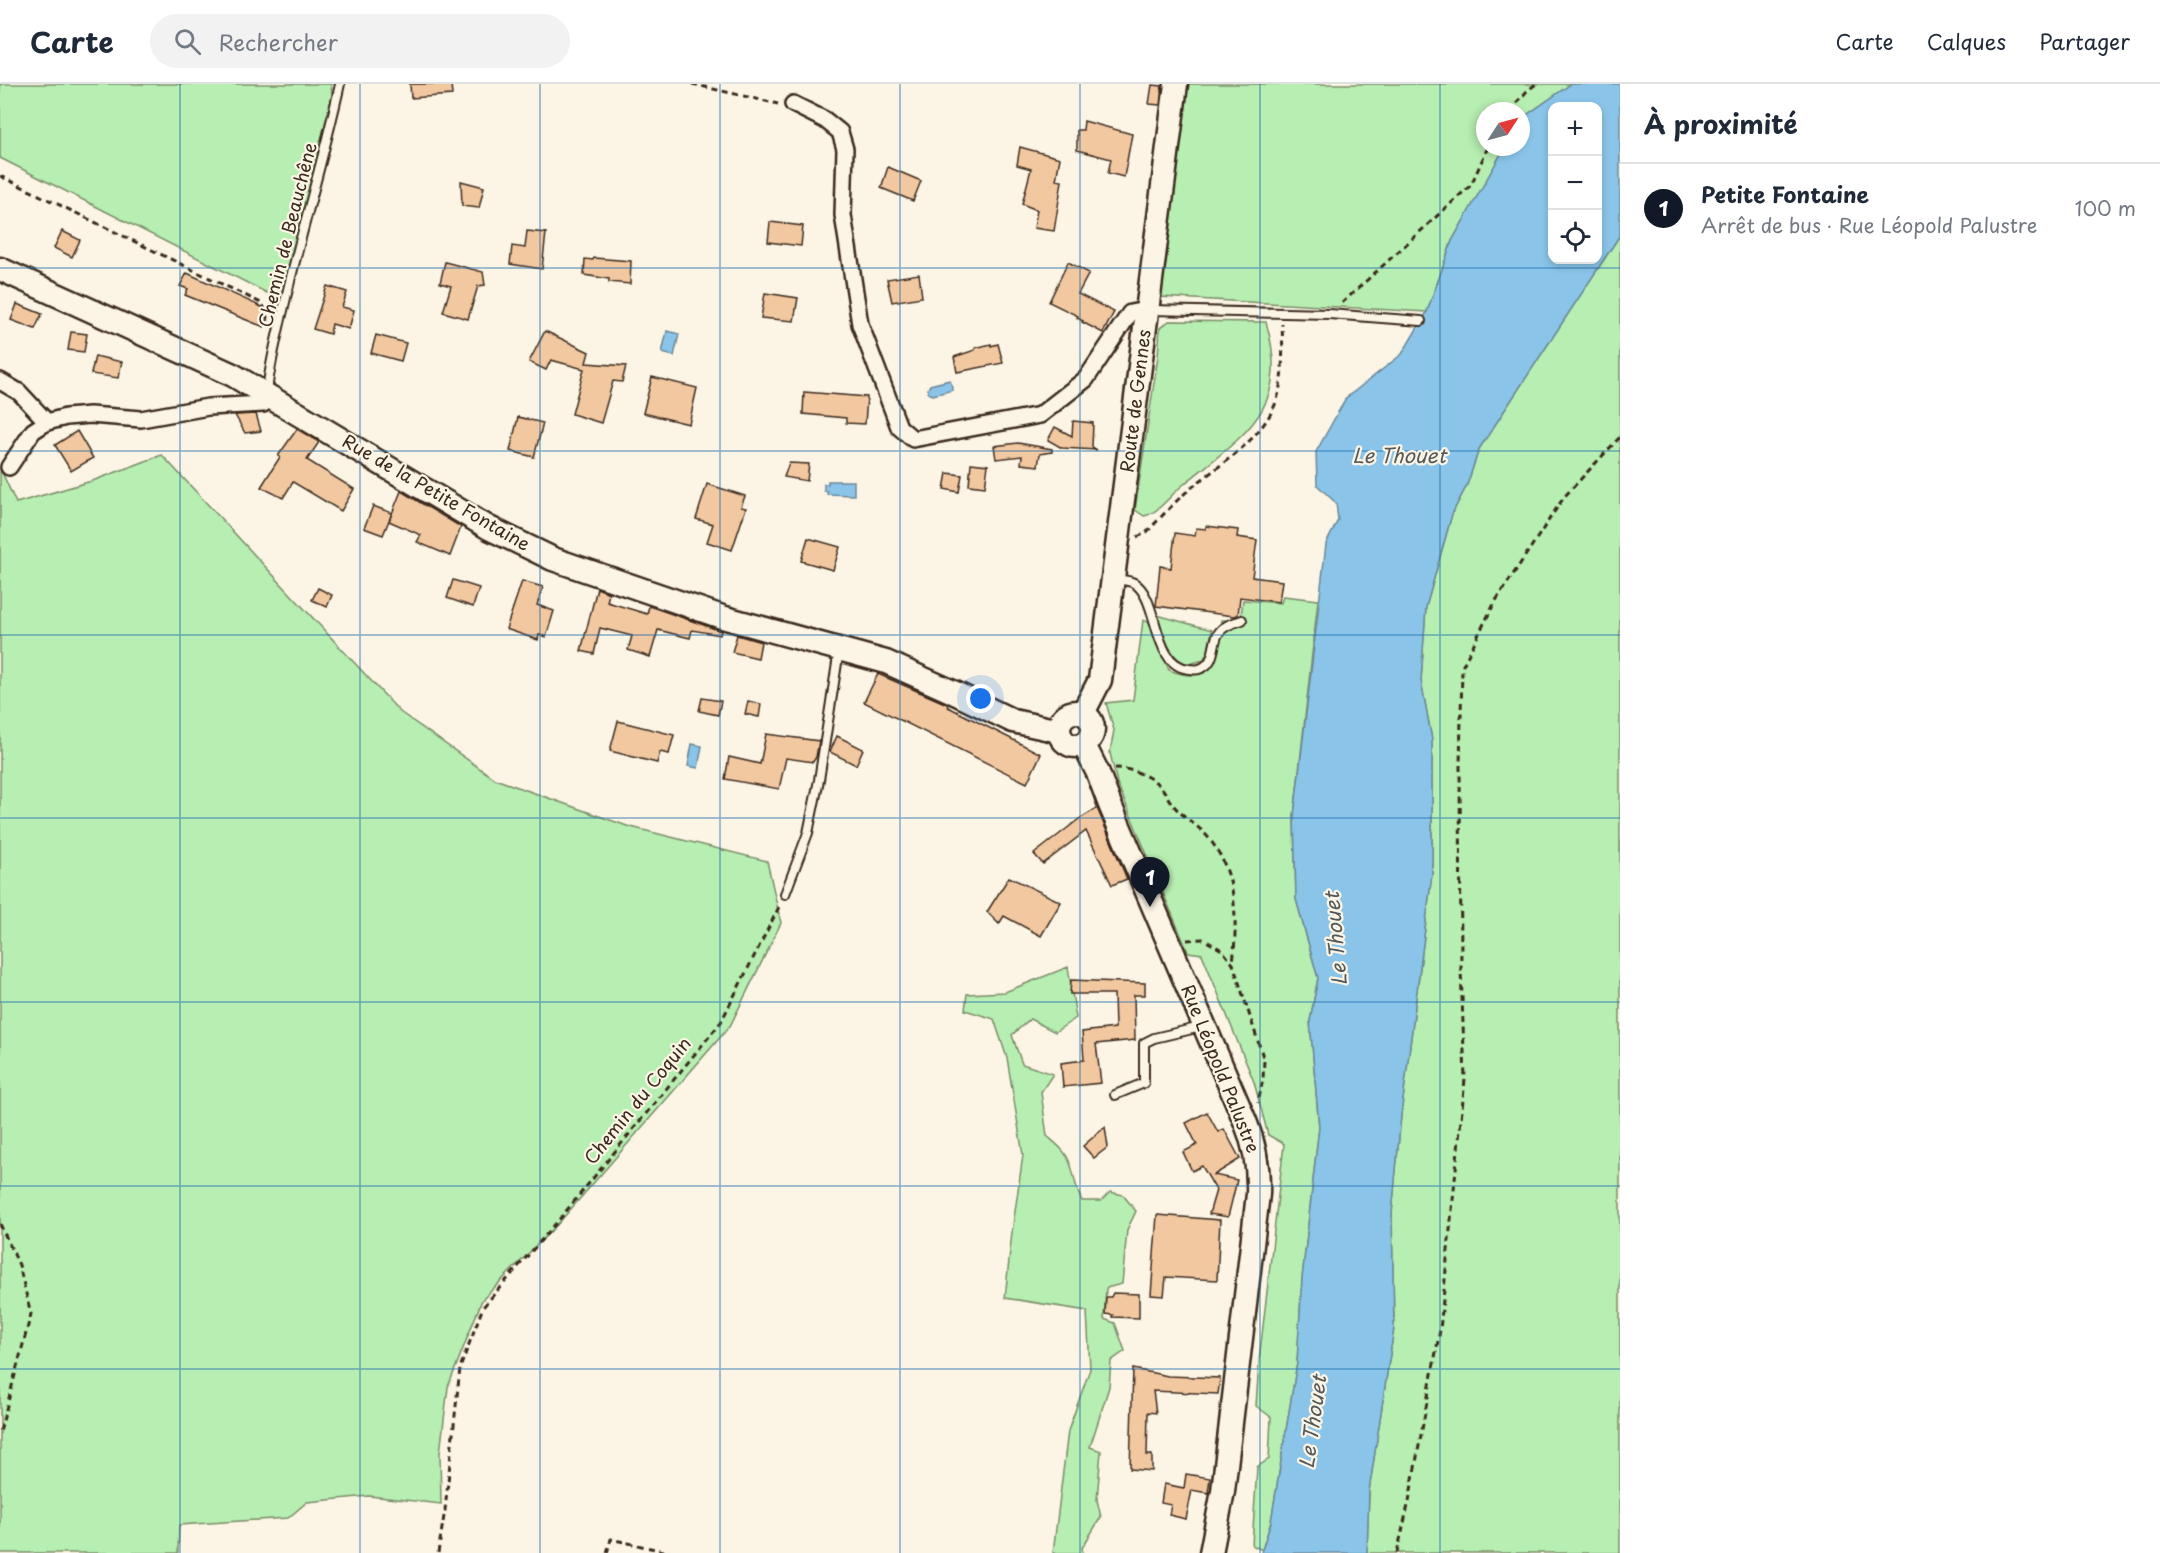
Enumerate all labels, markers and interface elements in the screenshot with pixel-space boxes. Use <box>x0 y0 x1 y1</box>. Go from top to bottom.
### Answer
search box <box>150 14 570 68</box>
text: Carte <box>30 20 114 63</box>
icon: search <box>171 25 204 58</box>
text: Rechercher <box>219 25 338 58</box>
text: Carte <box>1836 25 1894 57</box>
text: Calques <box>1927 25 2006 57</box>
text: Partager <box>2039 25 2130 57</box>
north arrow <box>1476 102 1530 156</box>
map controls <box>1548 102 1602 264</box>
button: + <box>1548 102 1602 156</box>
text: À proximité <box>1644 104 1798 143</box>
street label: Chemin de Beauchêne <box>251 139 323 330</box>
button: − <box>1548 156 1602 210</box>
text: Petite Fontaine <box>1701 177 1869 210</box>
text: 1 <box>1659 193 1668 223</box>
text: 100 m <box>2075 193 2136 223</box>
button: locate <box>1548 210 1602 264</box>
text: Arrêt de bus · Rue Léopold Palustre <box>1701 210 2037 240</box>
street label: Route de Gennes <box>1112 328 1157 474</box>
street label: Rue de la Petite Fontaine <box>338 427 536 557</box>
water label: Le Thouet <box>1352 440 1449 470</box>
your location <box>966 684 995 713</box>
pin: 1 <box>1130 858 1170 907</box>
water label: Le Thouet <box>1316 888 1354 987</box>
street label: Rue Léopold Palustre <box>1175 980 1268 1157</box>
street label: Chemin du Coquin <box>577 1030 697 1170</box>
water label: Le Thouet <box>1291 1371 1334 1470</box>

